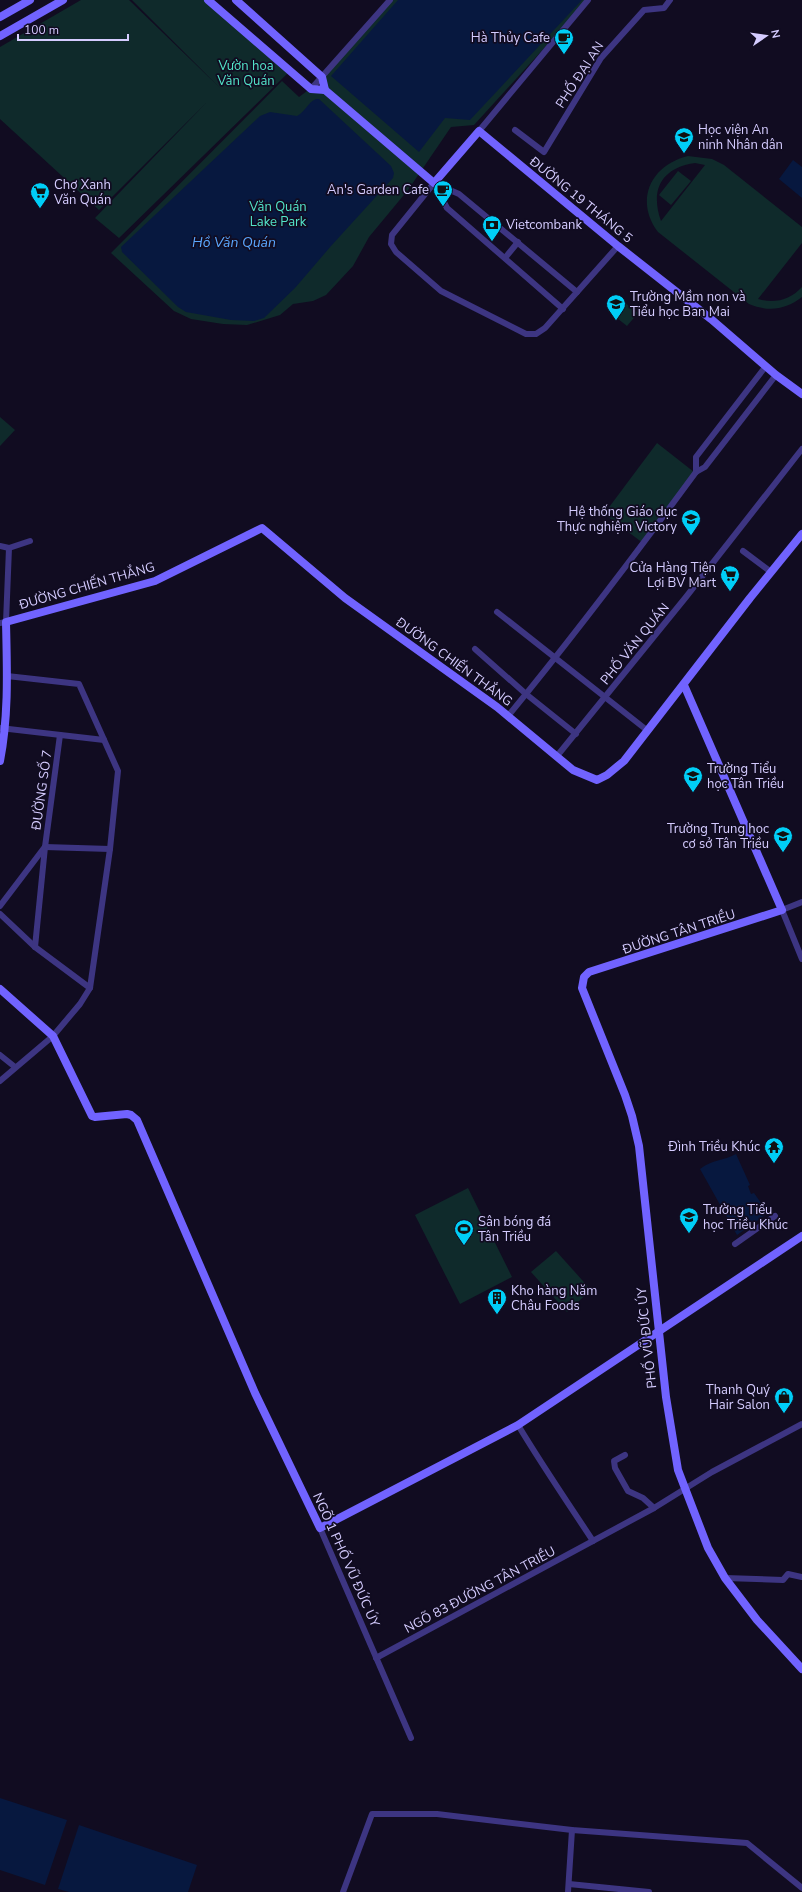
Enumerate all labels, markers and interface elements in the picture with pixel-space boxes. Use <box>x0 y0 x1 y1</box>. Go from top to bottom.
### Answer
scale bar <box>18 16 128 42</box>
north arrow <box>746 16 786 56</box>
text: 100 m <box>24 22 59 38</box>
cafe icon: Hà Thủy Cafe <box>553 27 575 55</box>
text: N <box>767 28 783 40</box>
place label: Hà Thủy Cafe <box>471 29 550 47</box>
street label: PHỐ ĐẠI AN <box>550 37 608 112</box>
park label: Vườn hoa Văn Quán <box>216 57 275 90</box>
place label: Học viện An ninh Nhân dân <box>698 121 783 154</box>
school or university icon: Học viện An ninh Nhân dân <box>673 126 695 154</box>
street label: ĐƯỜNG 19 THÁNG 5 <box>525 151 637 247</box>
place label: Chợ Xanh Văn Quán <box>53 176 111 209</box>
cafe icon: An's Garden Cafe <box>432 179 454 207</box>
supermarket icon: Chợ Xanh Văn Quán <box>29 181 51 209</box>
place label: An's Garden Cafe <box>327 181 429 199</box>
park label: Văn Quán Lake Park <box>248 198 307 231</box>
bank icon: Vietcombank <box>481 214 503 242</box>
place label: Vietcombank <box>505 216 582 234</box>
water label: Hồ Văn Quán <box>192 233 276 252</box>
place label: Trường Mầm non và Tiểu học Ban Mai <box>630 288 746 321</box>
school or university icon: Trường Mầm non và Tiểu học Ban Mai <box>605 293 627 321</box>
place label: Hệ thống Giáo dục Thực nghiệm Victory <box>557 503 677 536</box>
school or university icon: Hệ thống Giáo dục Thực nghiệm Victory <box>680 508 702 536</box>
street label: ĐƯỜNG CHIẾN THẮNG <box>16 556 157 614</box>
place label: Cửa Hàng Tiện Lợi BV Mart <box>630 559 716 592</box>
supermarket icon: Cửa Hàng Tiện Lợi BV Mart <box>719 564 741 592</box>
street label: PHỐ VĂN QUÁN <box>595 598 674 689</box>
street label: ĐƯỜNG CHIẾN THẮNG <box>391 611 517 710</box>
street label: ĐƯỜNG SỐ 7 <box>25 749 57 832</box>
place label: Trường Tiểu học Tân Triều <box>707 760 784 793</box>
school or university icon: Trường Tiểu học Tân Triều <box>682 765 704 793</box>
place label: Trường Trung học cơ sở Tân Triều <box>667 820 769 853</box>
school or university icon: Trường Trung học cơ sở Tân Triều <box>772 825 794 853</box>
street label: ĐƯỜNG TÂN TRIỀU <box>619 903 738 959</box>
temple icon: Đình Triều Khúc <box>763 1136 785 1164</box>
place label: Đình Triều Khúc <box>667 1138 760 1156</box>
place label: Trường Tiểu học Triều Khúc <box>703 1201 788 1234</box>
school or university icon: Trường Tiểu học Triều Khúc <box>678 1206 700 1234</box>
place label: Sân bóng đá Tân Triều <box>478 1213 551 1246</box>
sports icon: Sân bóng đá Tân Triều <box>453 1218 475 1246</box>
place label: Kho hàng Năm Châu Foods <box>511 1282 597 1315</box>
street label: PHỐ VŨ ĐỨC ÚY <box>631 1286 661 1390</box>
building icon: Kho hàng Năm Châu Foods <box>486 1287 508 1315</box>
place label: Thanh Quý Hair Salon <box>706 1381 770 1414</box>
shop icon: Thanh Quý Hair Salon <box>773 1386 795 1414</box>
street label: NGÕ 1 PHỐ VŨ ĐỨC ÚY <box>308 1489 386 1630</box>
street label: NGÕ 83 ĐƯỜNG TÂN TRIỀU <box>400 1541 559 1638</box>

